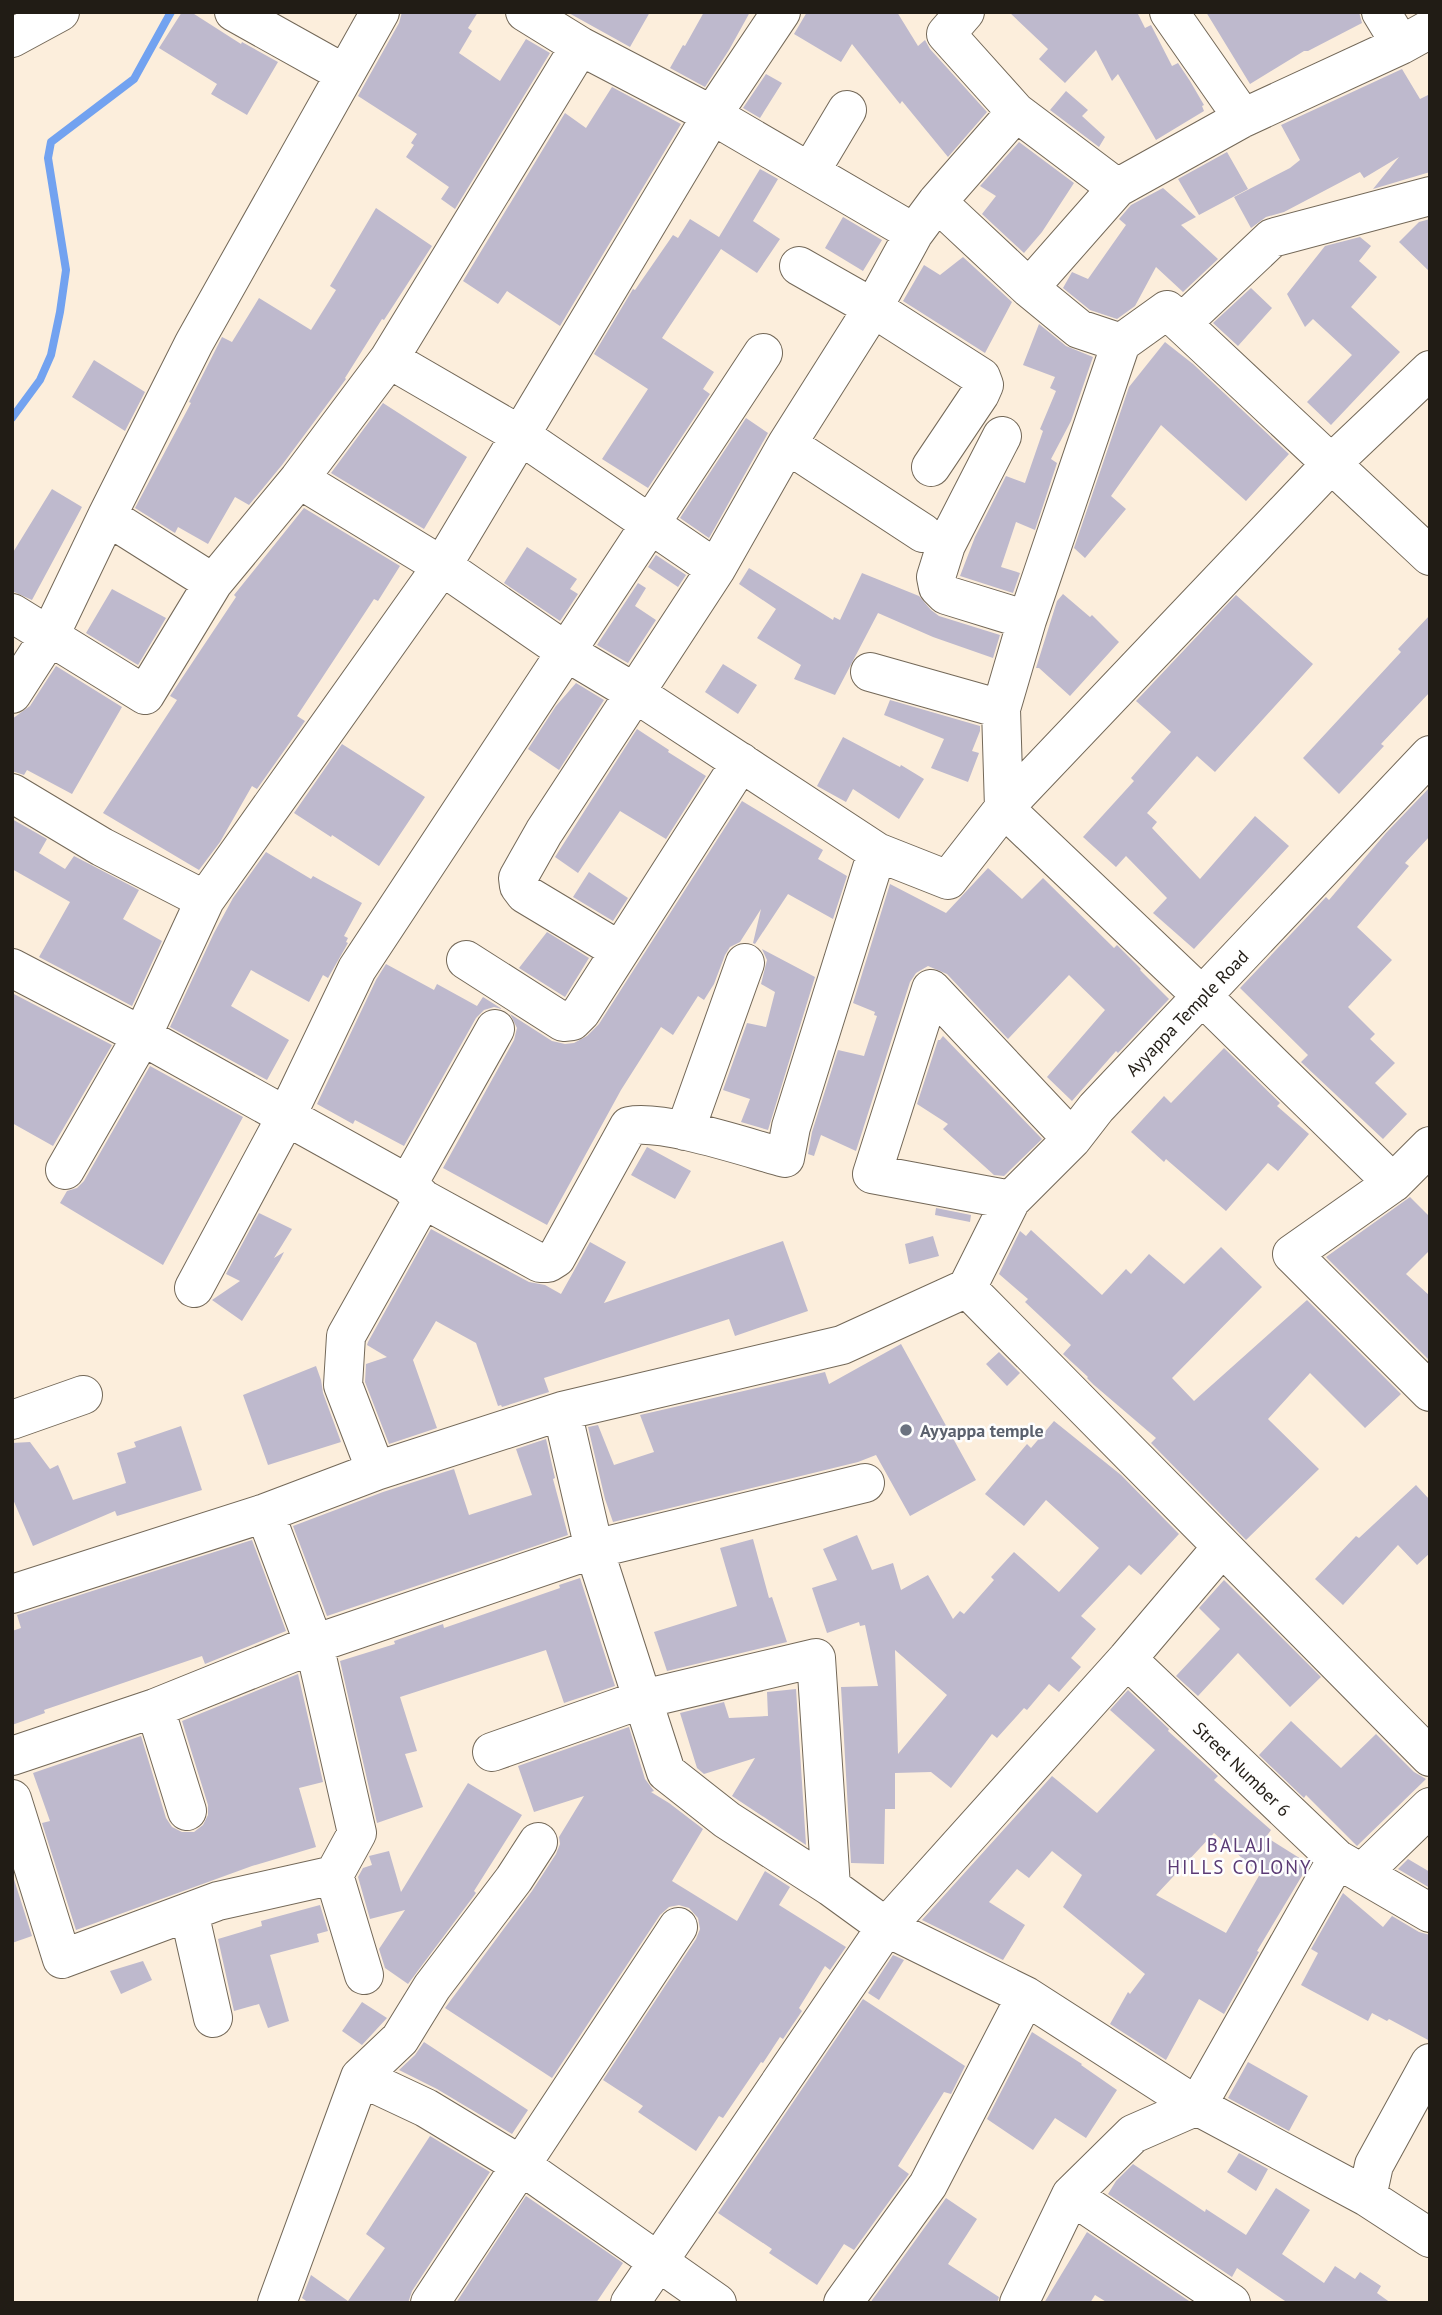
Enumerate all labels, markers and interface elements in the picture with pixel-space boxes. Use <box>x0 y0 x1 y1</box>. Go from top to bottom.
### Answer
street label: Ayyappa Temple Road <box>1121 945 1253 1081</box>
place label: Ayyappa temple <box>920 1419 1044 1442</box>
marker: Ayyappa temple <box>898 1422 914 1438</box>
street label: Street Number 6 <box>1188 1717 1296 1821</box>
district label: BALAJI HILLS COLONY <box>1167 1833 1313 1879</box>

